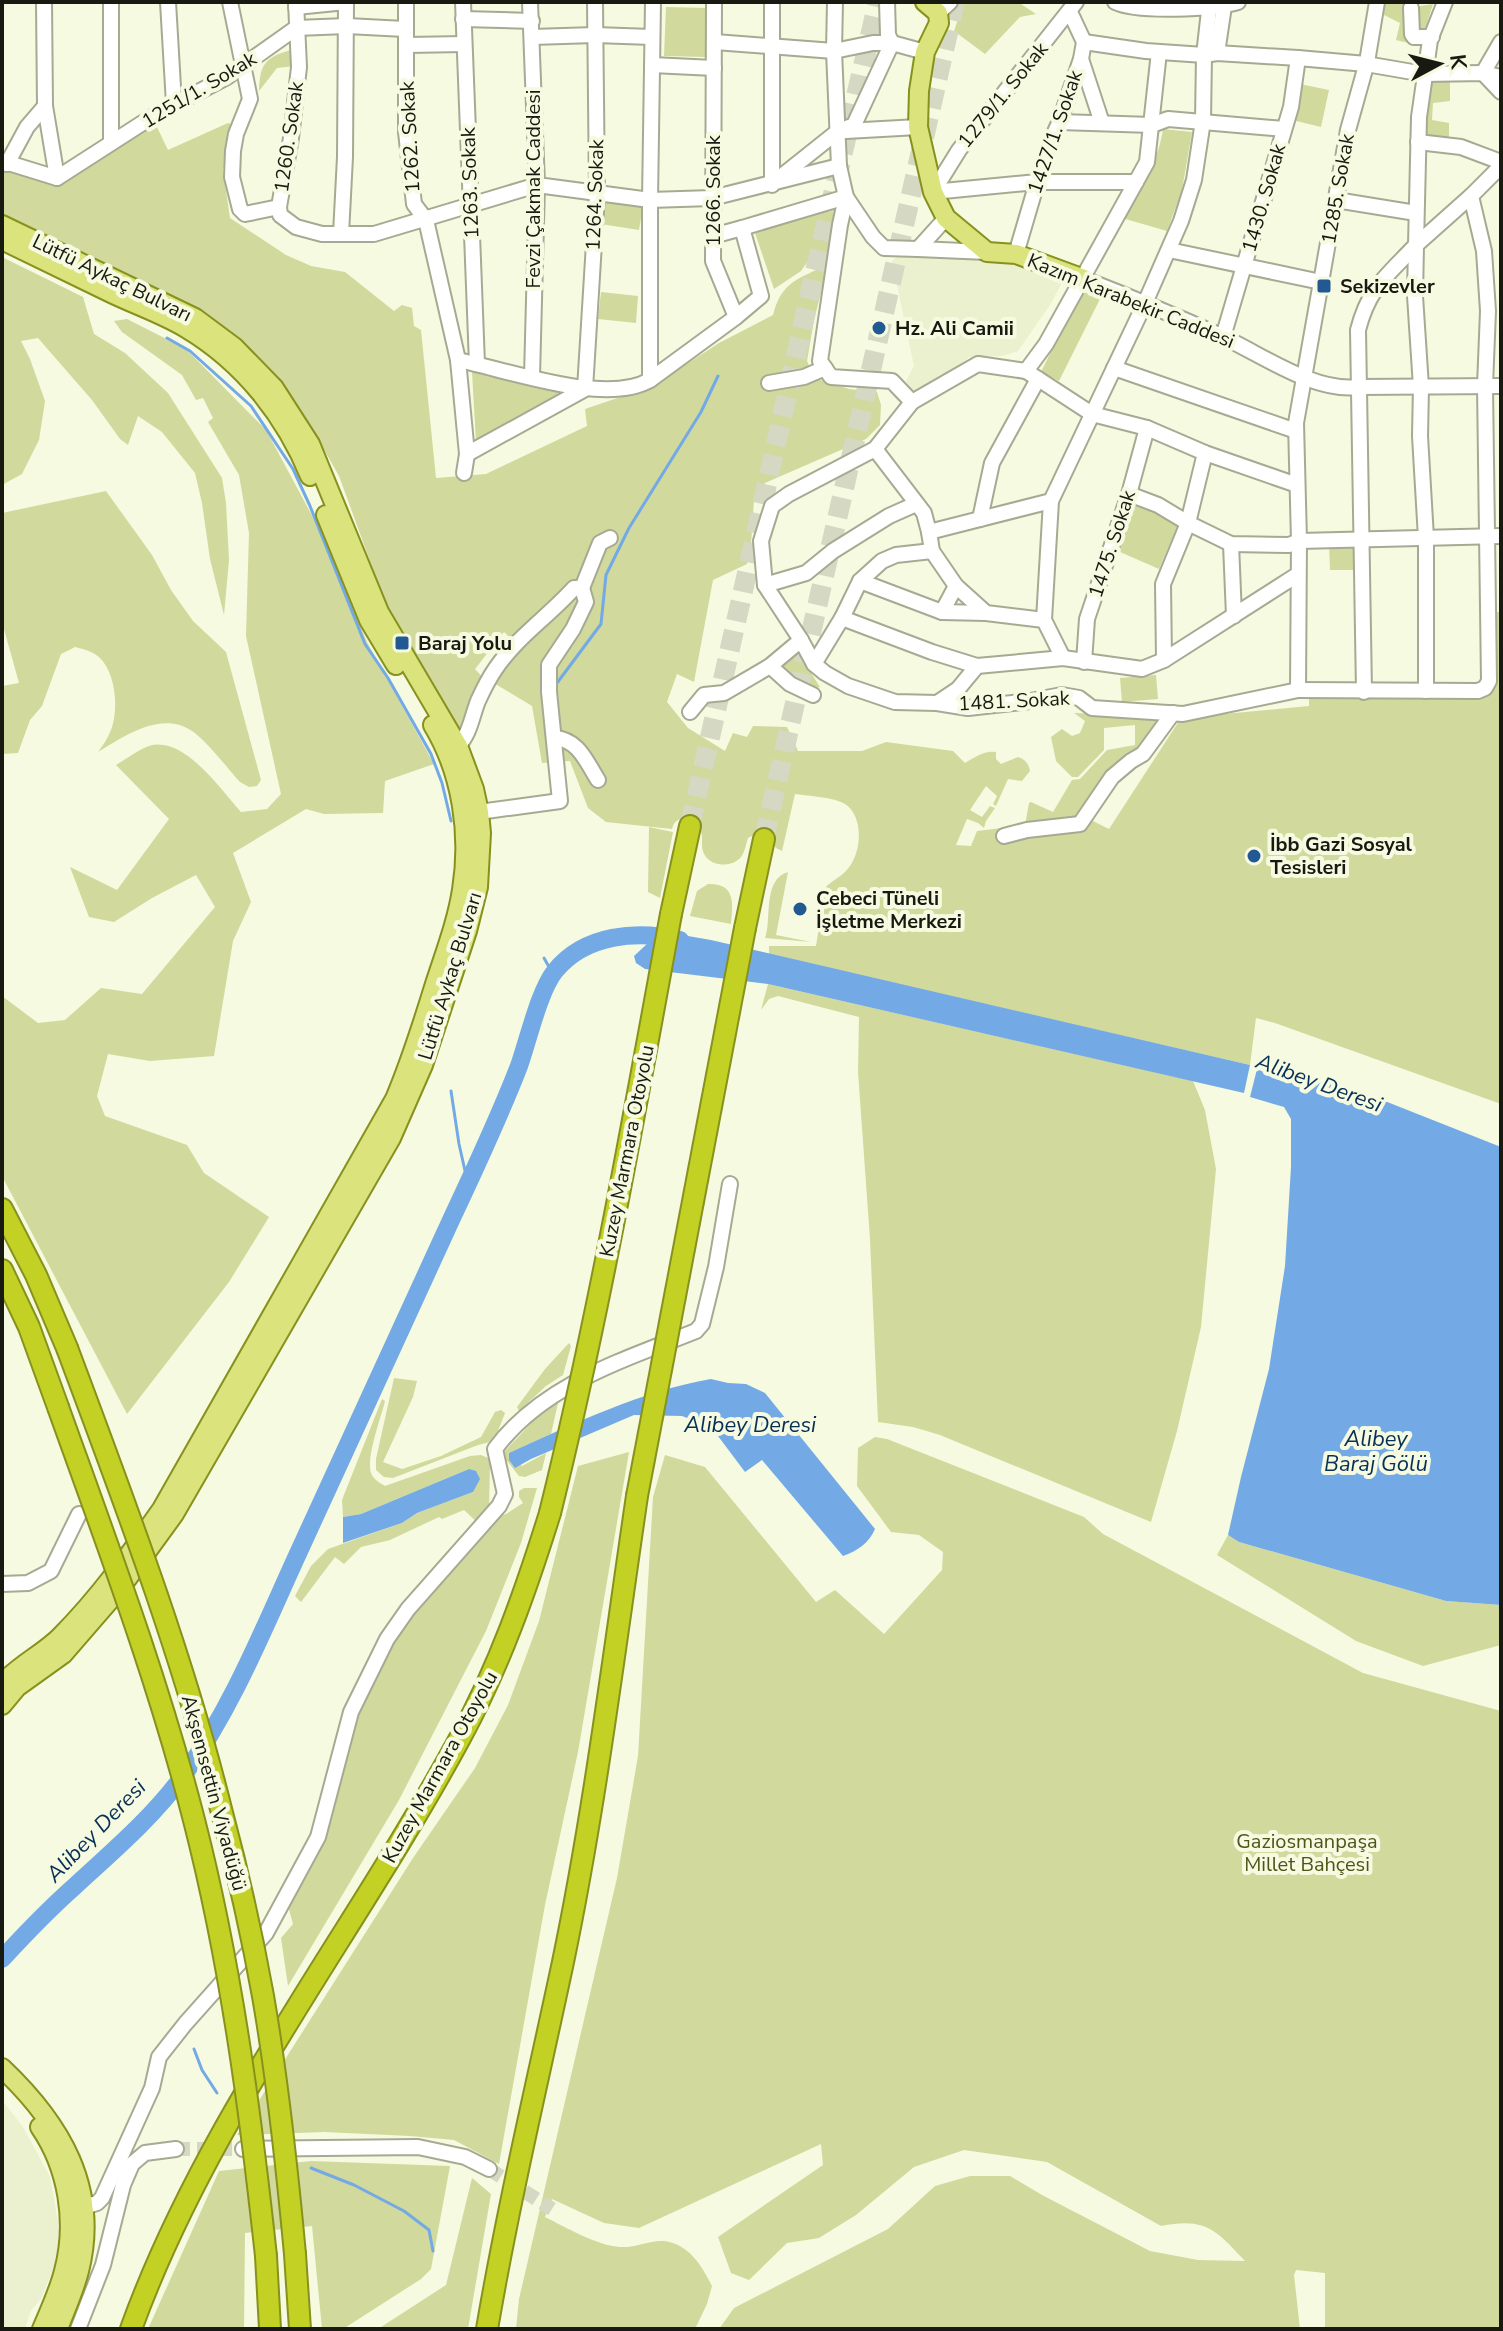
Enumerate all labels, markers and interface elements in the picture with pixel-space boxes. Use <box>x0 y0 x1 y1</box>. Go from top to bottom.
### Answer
north arrow <box>1399 24 1479 104</box>
street label: 1279/1. Sokak <box>952 35 1055 154</box>
street label: 1251/1. Sokak <box>137 45 262 135</box>
text: K <box>1442 53 1474 72</box>
street label: 1427/1. Sokak <box>1021 66 1089 198</box>
street label: 1260. Sokak <box>268 79 310 194</box>
street label: 1262. Sokak <box>394 80 426 193</box>
street label: Fevzi Çakmak Caddesi <box>520 90 547 288</box>
street label: 1263. Sokak <box>455 126 485 239</box>
street label: 1285. Sokak <box>1315 131 1361 246</box>
street label: 1266. Sokak <box>700 134 727 247</box>
street label: 1264. Sokak <box>580 138 610 251</box>
street label: 1430. Sokak <box>1236 140 1293 255</box>
street label: Lütfü Aykaç Bulvarı <box>28 228 196 328</box>
street label: Kazım Karabekir Caddesi <box>1023 247 1239 355</box>
place label: Sekizevler <box>1340 273 1435 300</box>
marker: Sekizevler <box>1315 277 1333 295</box>
place label: Hz. Ali Camii <box>895 315 1014 342</box>
marker: Hz. Ali Camii <box>870 319 888 337</box>
street label: 1475. Sokak <box>1082 486 1142 601</box>
place label: Baraj Yolu <box>418 630 512 657</box>
marker: Baraj Yolu <box>393 634 411 652</box>
street label: 1481. Sokak <box>958 685 1071 717</box>
place label: İbb Gazi Sosyal Tesisleri <box>1270 831 1413 881</box>
marker: İbb Gazi Sosyal Tesisleri <box>1245 847 1263 865</box>
place label: Cebeci Tüneli İşletme Merkezi <box>816 885 962 935</box>
street label: Lütfü Aykaç Bulvarı <box>412 889 488 1063</box>
marker: Cebeci Tüneli İşletme Merkezi <box>791 900 809 918</box>
street label: Kuzey Marmara Otoyolu <box>593 1043 661 1259</box>
water label: Alibey Deresi <box>1251 1046 1387 1120</box>
water label: Alibey Deresi <box>683 1410 817 1440</box>
water label: Alibey Baraj Gölü <box>1324 1424 1428 1479</box>
street label: Kuzey Marmara Otoyolu <box>376 1666 504 1868</box>
street label: Akşemsettin Viyadüğü <box>175 1692 253 1894</box>
water label: Alibey Deresi <box>39 1772 153 1890</box>
park label: Gaziosmanpaşa Millet Bahçesi <box>1236 1828 1378 1878</box>

